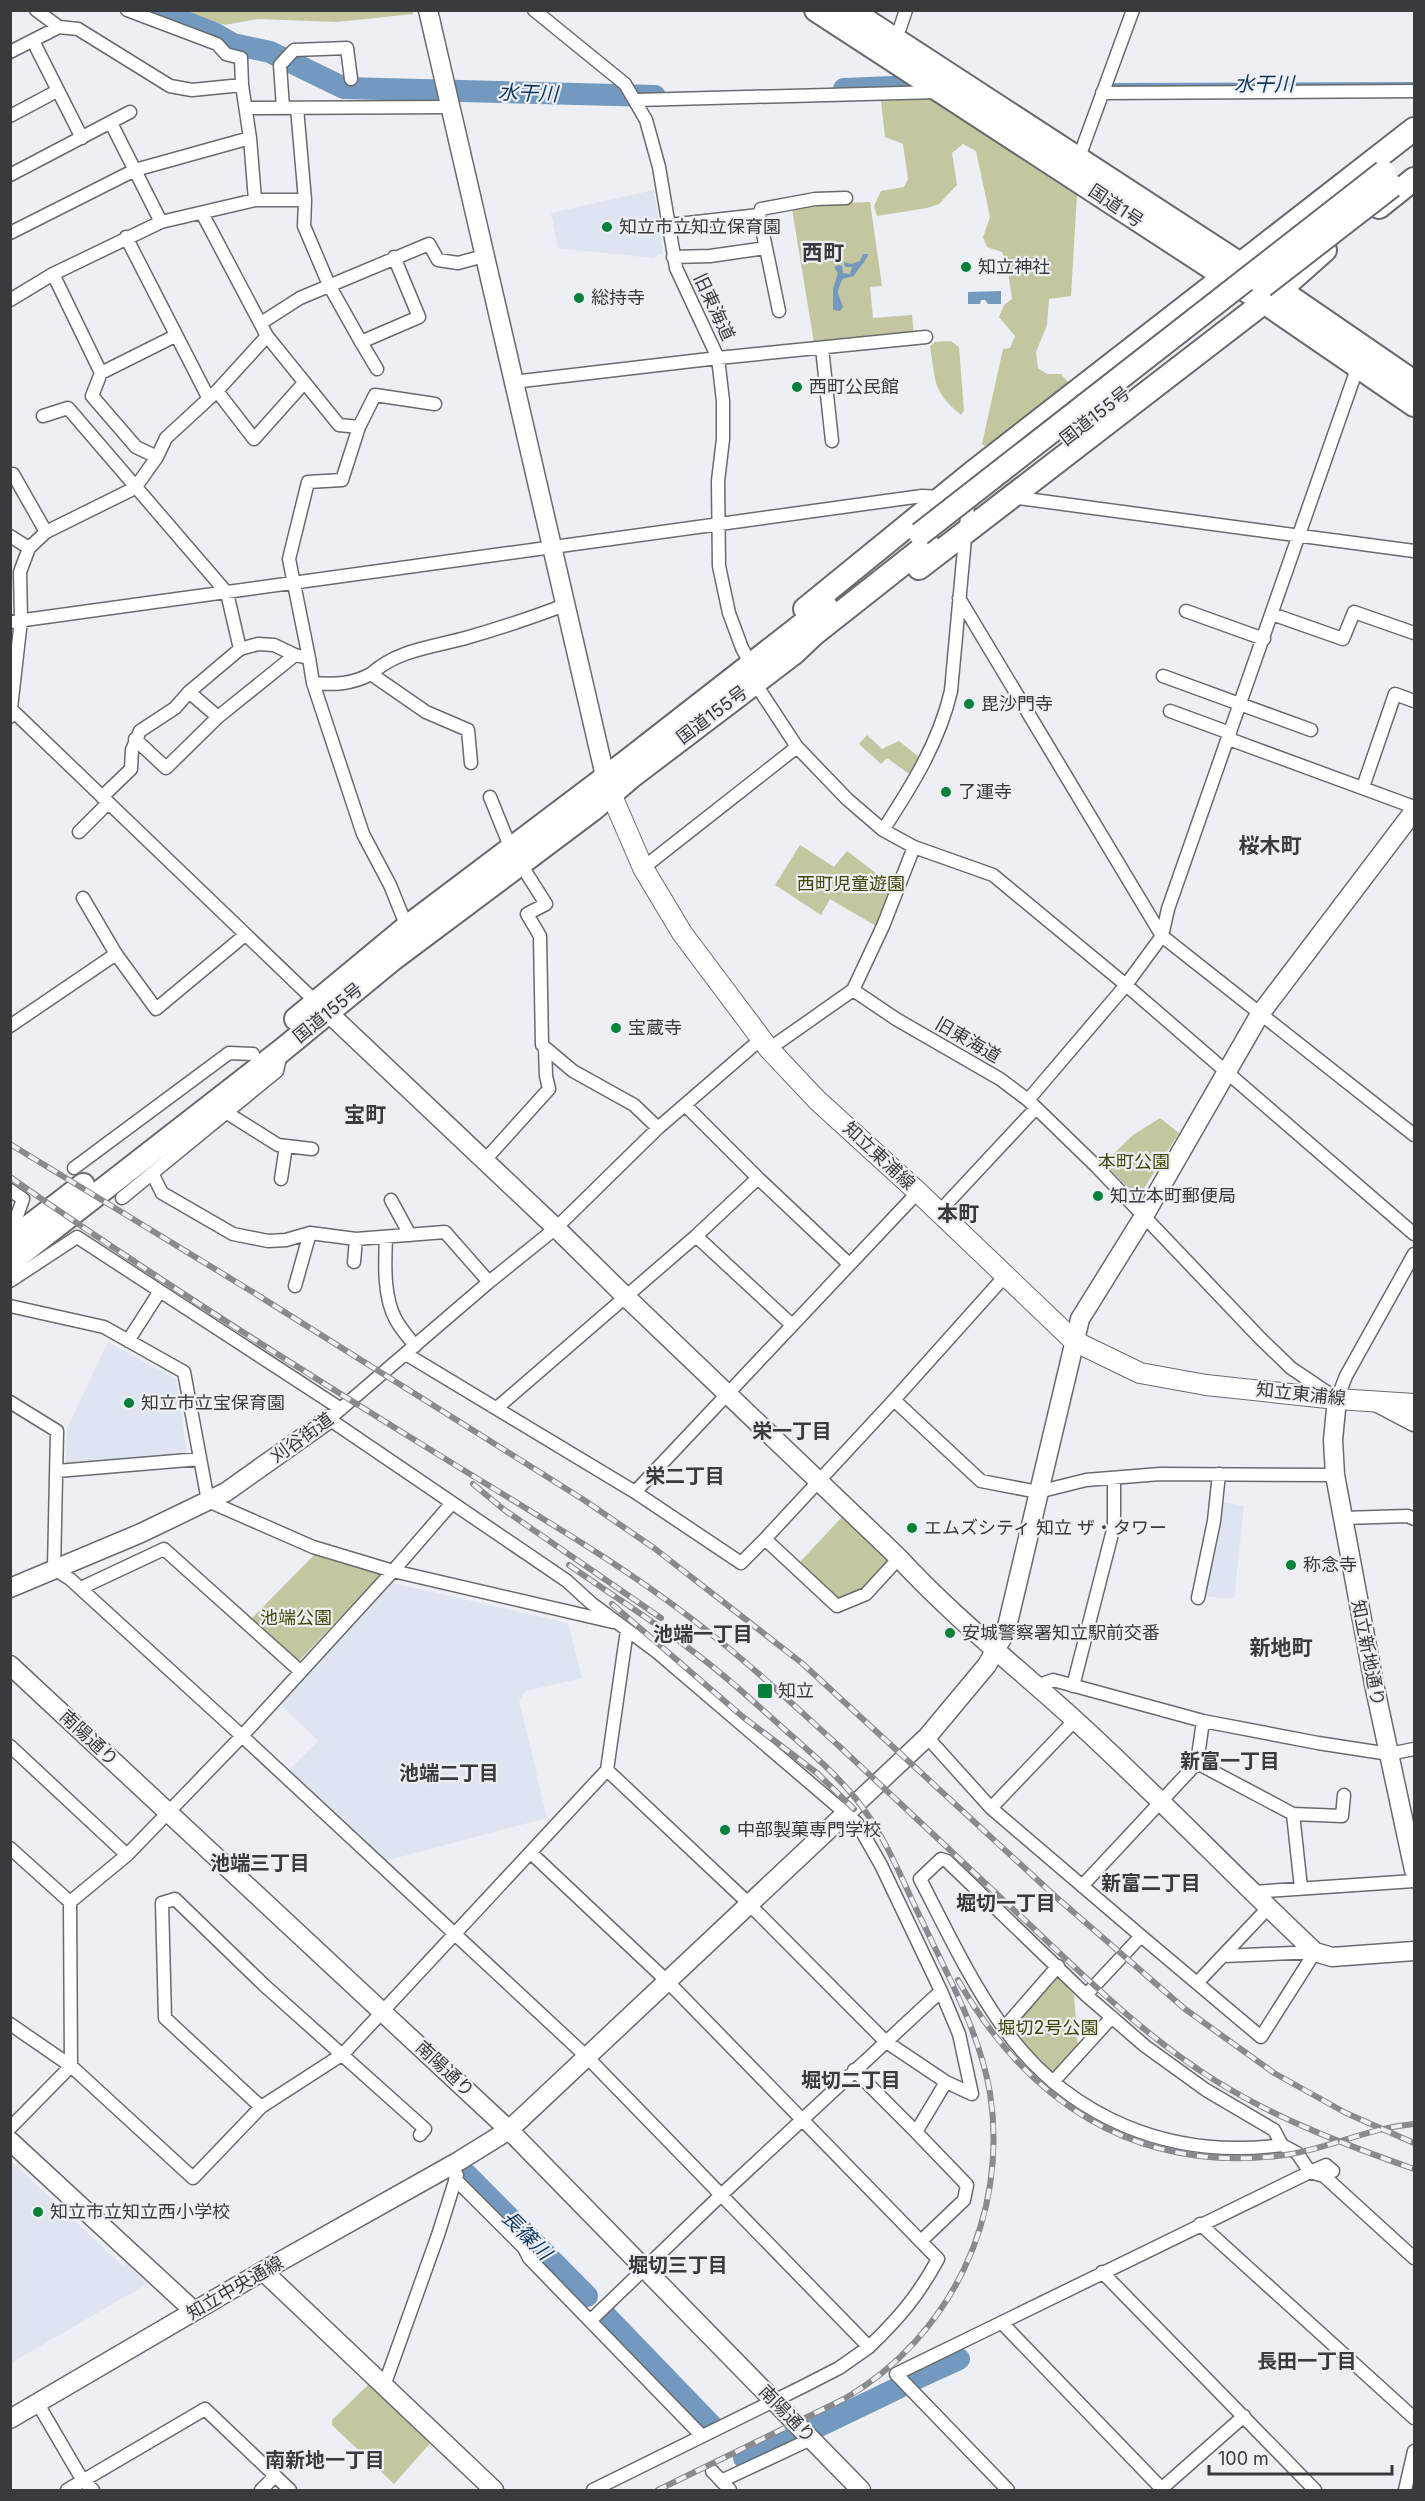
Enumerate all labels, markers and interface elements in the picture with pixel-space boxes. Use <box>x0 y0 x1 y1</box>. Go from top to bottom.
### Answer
water label: 水干川 <box>1234 72 1296 96</box>
water label: 水干川 <box>498 80 560 106</box>
street label: 国道1号 <box>1085 180 1148 231</box>
place label: 知立市立知立保育園 <box>619 216 781 237</box>
marker: 知立市立知立保育園 <box>600 220 614 234</box>
district label: 西町 <box>802 240 844 265</box>
place label: 知立神社 <box>978 256 1050 277</box>
marker: 知立神社 <box>959 260 973 274</box>
street label: 旧東海道 <box>690 270 739 344</box>
place label: 総持寺 <box>591 287 645 308</box>
marker: 総持寺 <box>572 291 586 305</box>
place label: 西町公民館 <box>809 376 899 397</box>
marker: 西町公民館 <box>790 380 804 394</box>
street label: 国道155号 <box>1055 382 1134 449</box>
street label: 国道155号 <box>672 681 751 748</box>
place label: 毘沙門寺 <box>981 693 1053 714</box>
marker: 毘沙門寺 <box>962 697 976 711</box>
place label: 了運寺 <box>958 781 1012 802</box>
marker: 了運寺 <box>939 785 953 799</box>
district label: 桜木町 <box>1239 833 1302 858</box>
park label: 西町児童遊園 <box>797 873 905 894</box>
street label: 国道155号 <box>289 978 367 1047</box>
street label: 旧東海道 <box>932 1012 1005 1067</box>
place label: 宝蔵寺 <box>628 1017 682 1038</box>
marker: 宝蔵寺 <box>609 1021 623 1035</box>
district label: 宝町 <box>344 1102 386 1127</box>
street label: 知立東浦線 <box>839 1117 919 1194</box>
park label: 本町公園 <box>1098 1151 1170 1172</box>
place label: 知立本町郵便局 <box>1110 1185 1236 1206</box>
marker: 知立本町郵便局 <box>1091 1189 1105 1203</box>
district label: 本町 <box>937 1201 979 1226</box>
street label: 知立東浦線 <box>1255 1378 1347 1409</box>
place label: 知立市立宝保育園 <box>141 1392 285 1413</box>
marker: 知立市立宝保育園 <box>122 1396 136 1410</box>
street label: 刈谷街道 <box>266 1408 337 1467</box>
district label: 栄一丁目 <box>752 1419 832 1443</box>
district label: 栄二丁目 <box>645 1464 725 1488</box>
place label: エムズシティ 知立 ザ・タワー <box>924 1517 1167 1538</box>
marker: エムズシティ 知立 ザ・タワー <box>905 1521 919 1535</box>
place label: 称念寺 <box>1303 1554 1357 1575</box>
marker: 称念寺 <box>1284 1558 1298 1572</box>
street label: 知立新地通り <box>1348 1598 1389 1708</box>
park label: 池端公園 <box>260 1607 332 1628</box>
district label: 池端一丁目 <box>653 1622 753 1646</box>
place label: 安城警察署知立駅前交番 <box>962 1622 1160 1643</box>
marker: 安城警察署知立駅前交番 <box>943 1626 957 1640</box>
district label: 新地町 <box>1250 1635 1313 1660</box>
place label: 知立 <box>778 1680 814 1701</box>
marker: 知立 <box>756 1682 774 1700</box>
street label: 南陽通り <box>56 1705 123 1770</box>
district label: 新富一丁目 <box>1180 1749 1280 1773</box>
district label: 池端二丁目 <box>399 1761 499 1785</box>
place label: 中部製菓専門学校 <box>737 1819 881 1840</box>
marker: 中部製菓専門学校 <box>718 1823 732 1837</box>
district label: 池端三丁目 <box>210 1851 310 1875</box>
district label: 新富二丁目 <box>1101 1871 1201 1895</box>
district label: 堀切一丁目 <box>956 1891 1056 1915</box>
park label: 堀切2号公園 <box>998 2017 1098 2038</box>
street label: 南陽通り <box>412 2036 479 2101</box>
district label: 堀切二丁目 <box>801 2068 901 2092</box>
place label: 知立市立知立西小学校 <box>50 2201 230 2222</box>
marker: 知立市立知立西小学校 <box>31 2205 45 2219</box>
water label: 長篠川 <box>497 2205 558 2266</box>
street label: 知立中央通線 <box>183 2251 287 2324</box>
district label: 堀切三丁目 <box>628 2253 728 2277</box>
district label: 長田一丁目 <box>1257 2349 1357 2373</box>
street label: 南陽通り <box>755 2380 820 2447</box>
scale bar <box>1209 2438 1392 2476</box>
district label: 南新地一丁目 <box>265 2448 385 2472</box>
text: 100 m <box>1218 2448 1269 2469</box>

